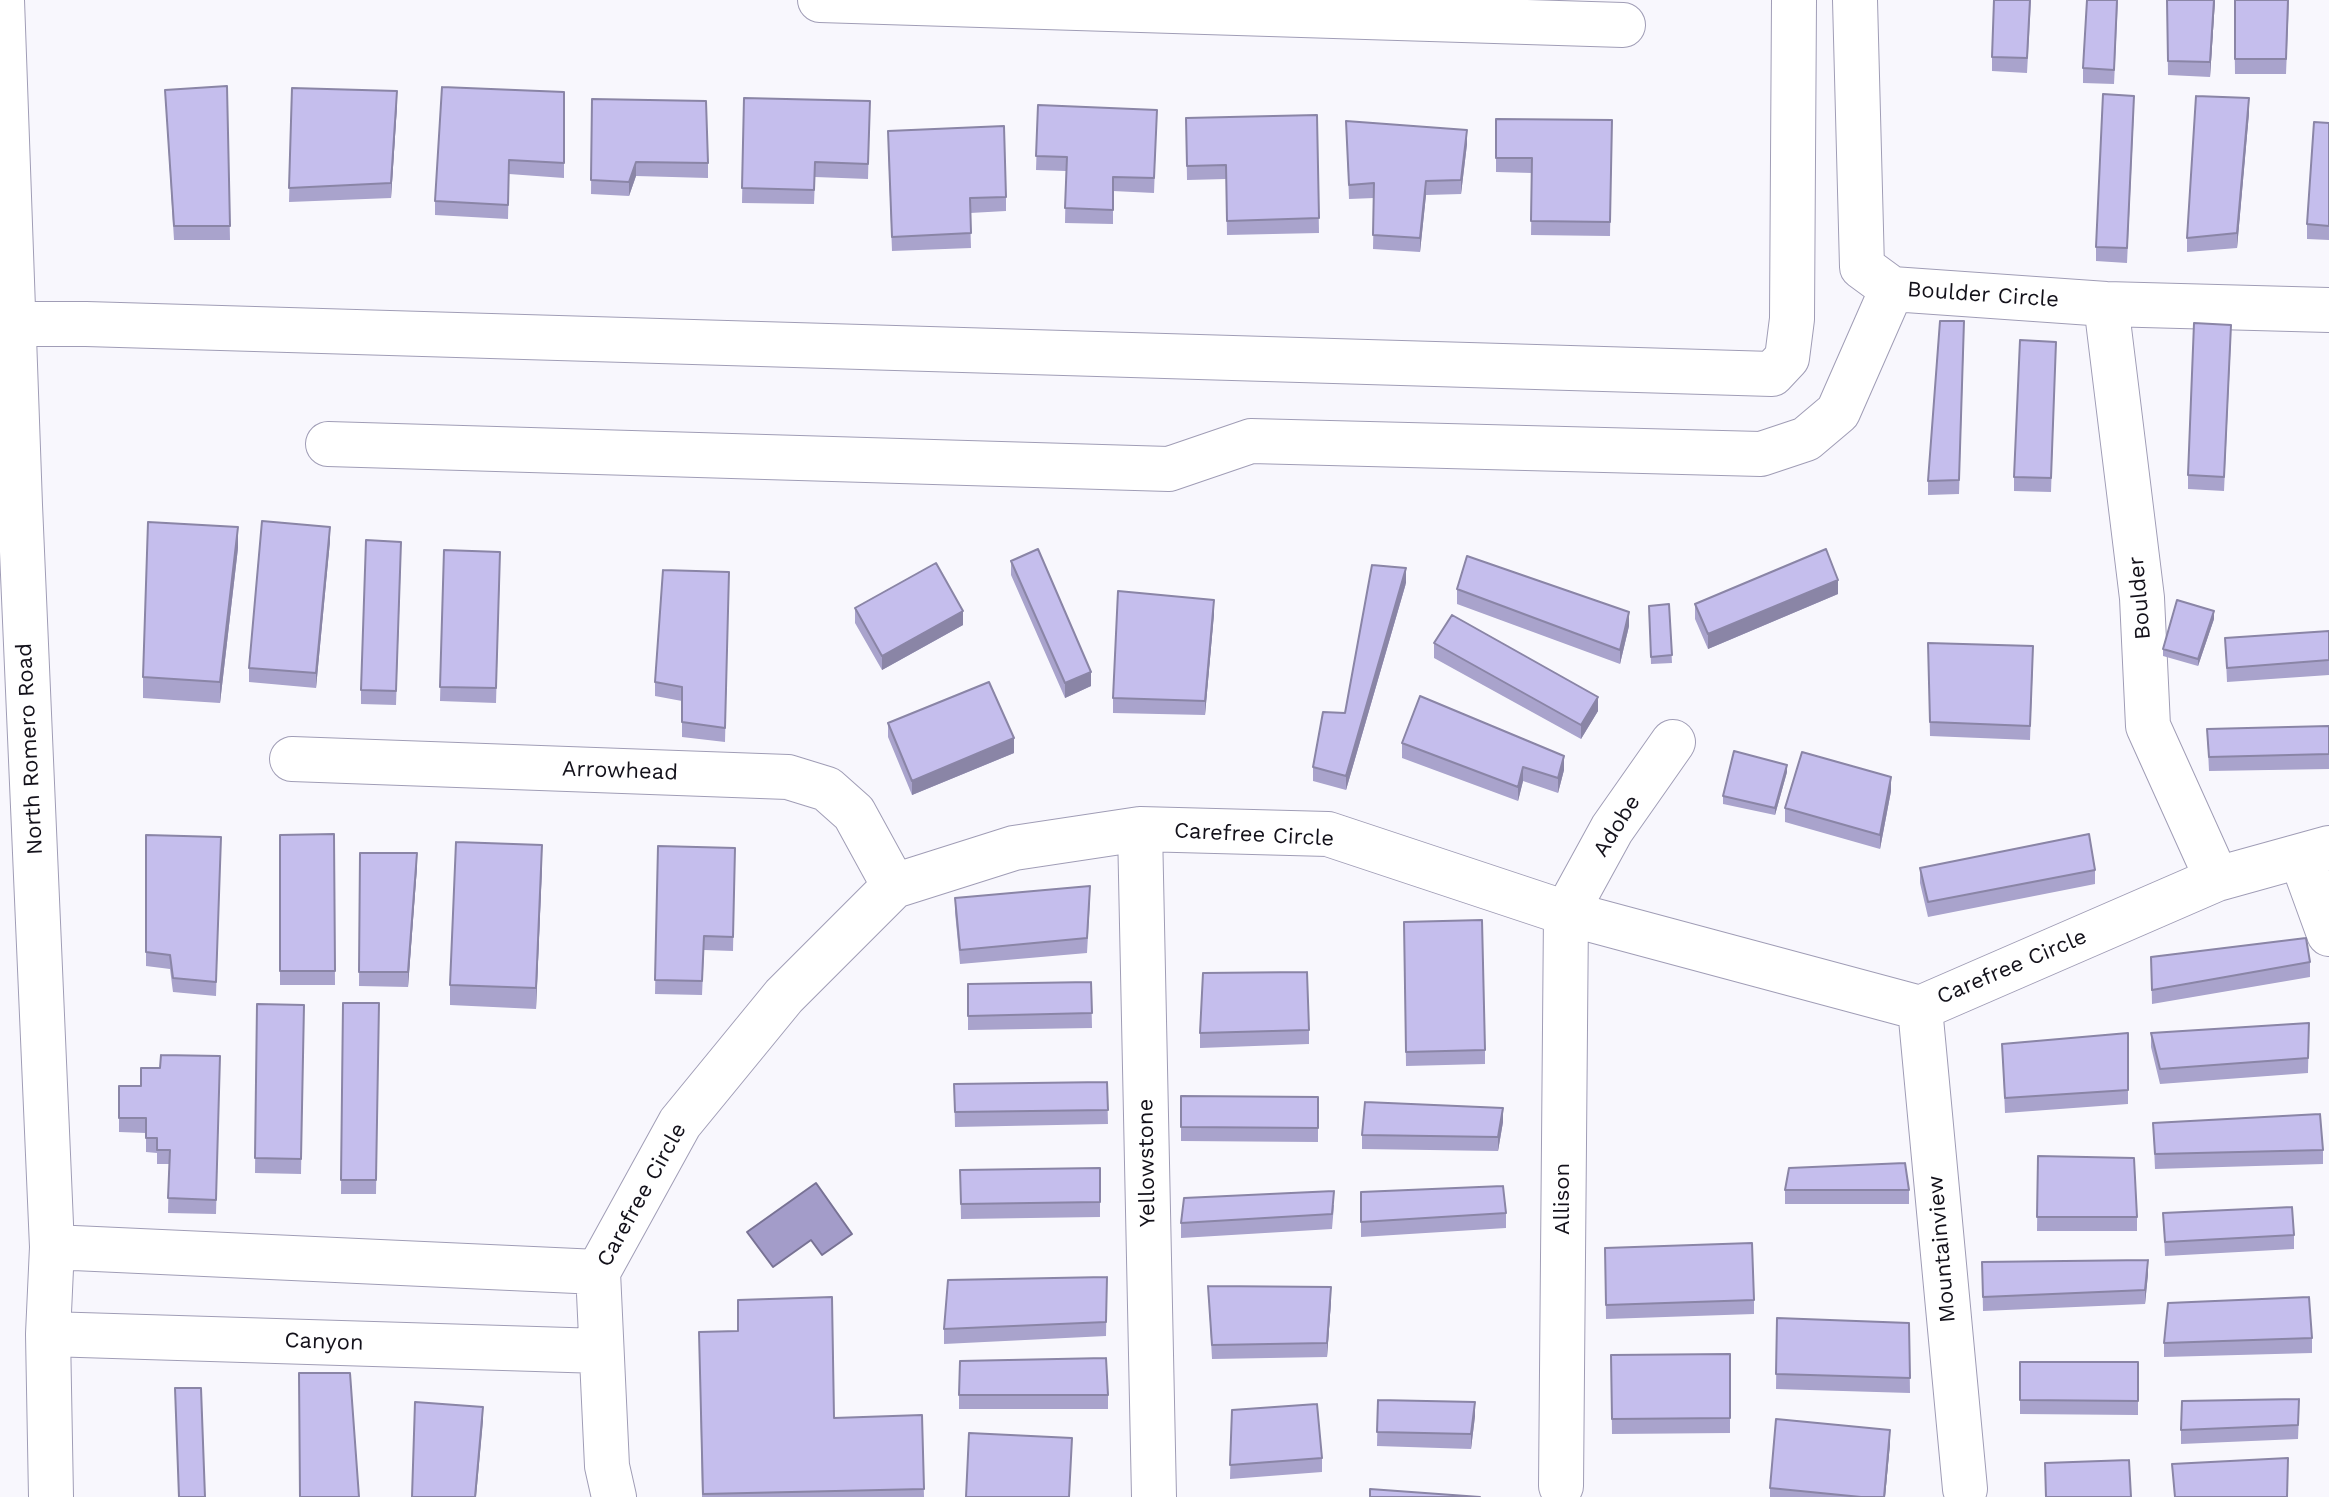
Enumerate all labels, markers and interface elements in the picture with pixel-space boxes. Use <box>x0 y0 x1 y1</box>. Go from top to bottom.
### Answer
street label: Boulder Circle <box>1906 277 2060 313</box>
street label: Boulder <box>2123 555 2157 641</box>
street label: North Romero Road <box>11 642 49 856</box>
street label: Arrowhead <box>562 756 678 786</box>
street label: Adobe <box>1588 790 1646 862</box>
street label: Carefree Circle <box>1173 818 1335 852</box>
street label: Carefree Circle <box>1933 924 2091 1010</box>
street label: Yellowstone <box>1133 1099 1161 1227</box>
street label: Carefree Circle <box>592 1119 692 1271</box>
street label: Allison <box>1550 1163 1576 1235</box>
street label: Mountainview <box>1922 1174 1962 1324</box>
street label: Canyon <box>284 1327 364 1357</box>

